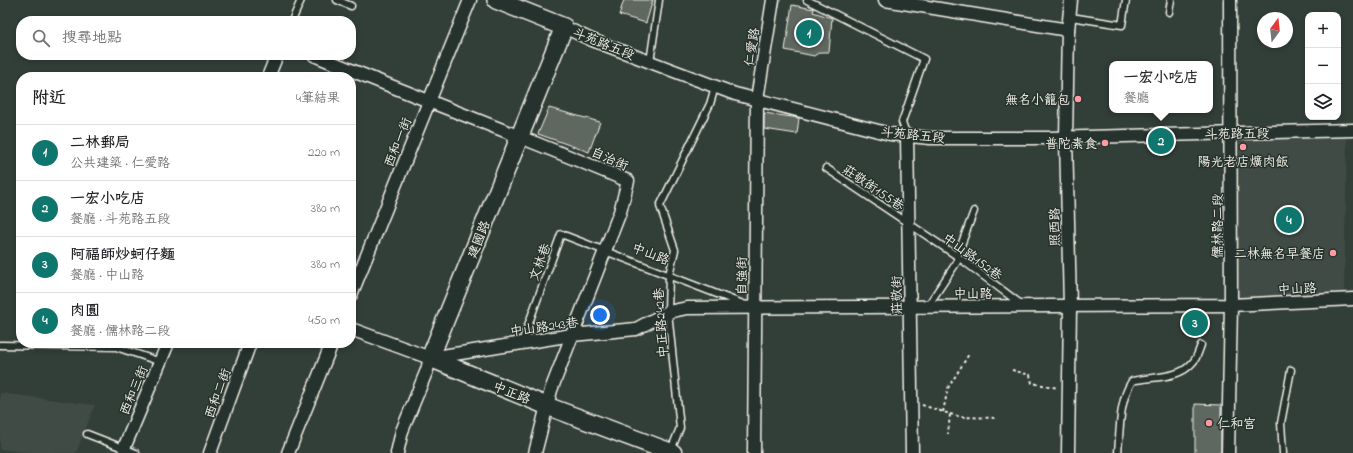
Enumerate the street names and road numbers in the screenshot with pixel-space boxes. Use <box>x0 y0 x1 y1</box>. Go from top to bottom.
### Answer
street label: 斗苑路五段 <box>570 23 637 65</box>
street label: 仁愛路 <box>740 26 765 68</box>
street label: 西和一街 <box>380 115 417 170</box>
street label: 斗苑路五段 <box>880 123 946 148</box>
street label: 斗苑路五段 <box>1204 124 1270 145</box>
street label: 自治街 <box>588 143 631 176</box>
street label: 莊敬街155巷 <box>838 161 908 216</box>
street label: 儒林路二段 <box>1209 193 1228 259</box>
street label: 照西路 <box>1046 207 1065 247</box>
street label: 建國路 <box>463 218 496 261</box>
street label: 中山路152巷 <box>938 229 1006 285</box>
street label: 中山路 <box>629 239 672 270</box>
street label: 文林巷 <box>525 241 556 284</box>
street label: 自強街 <box>733 256 752 296</box>
street label: 莊敬街 <box>888 275 907 315</box>
street label: 中山路 <box>1277 279 1317 300</box>
street label: 中山路 <box>953 285 993 304</box>
street label: 中正路242巷 <box>650 287 673 359</box>
street label: 中山路243巷 <box>509 313 580 342</box>
street label: 西和三街 <box>115 363 153 418</box>
street label: 西和二街 <box>201 366 236 421</box>
street label: 中正路 <box>490 377 533 410</box>

